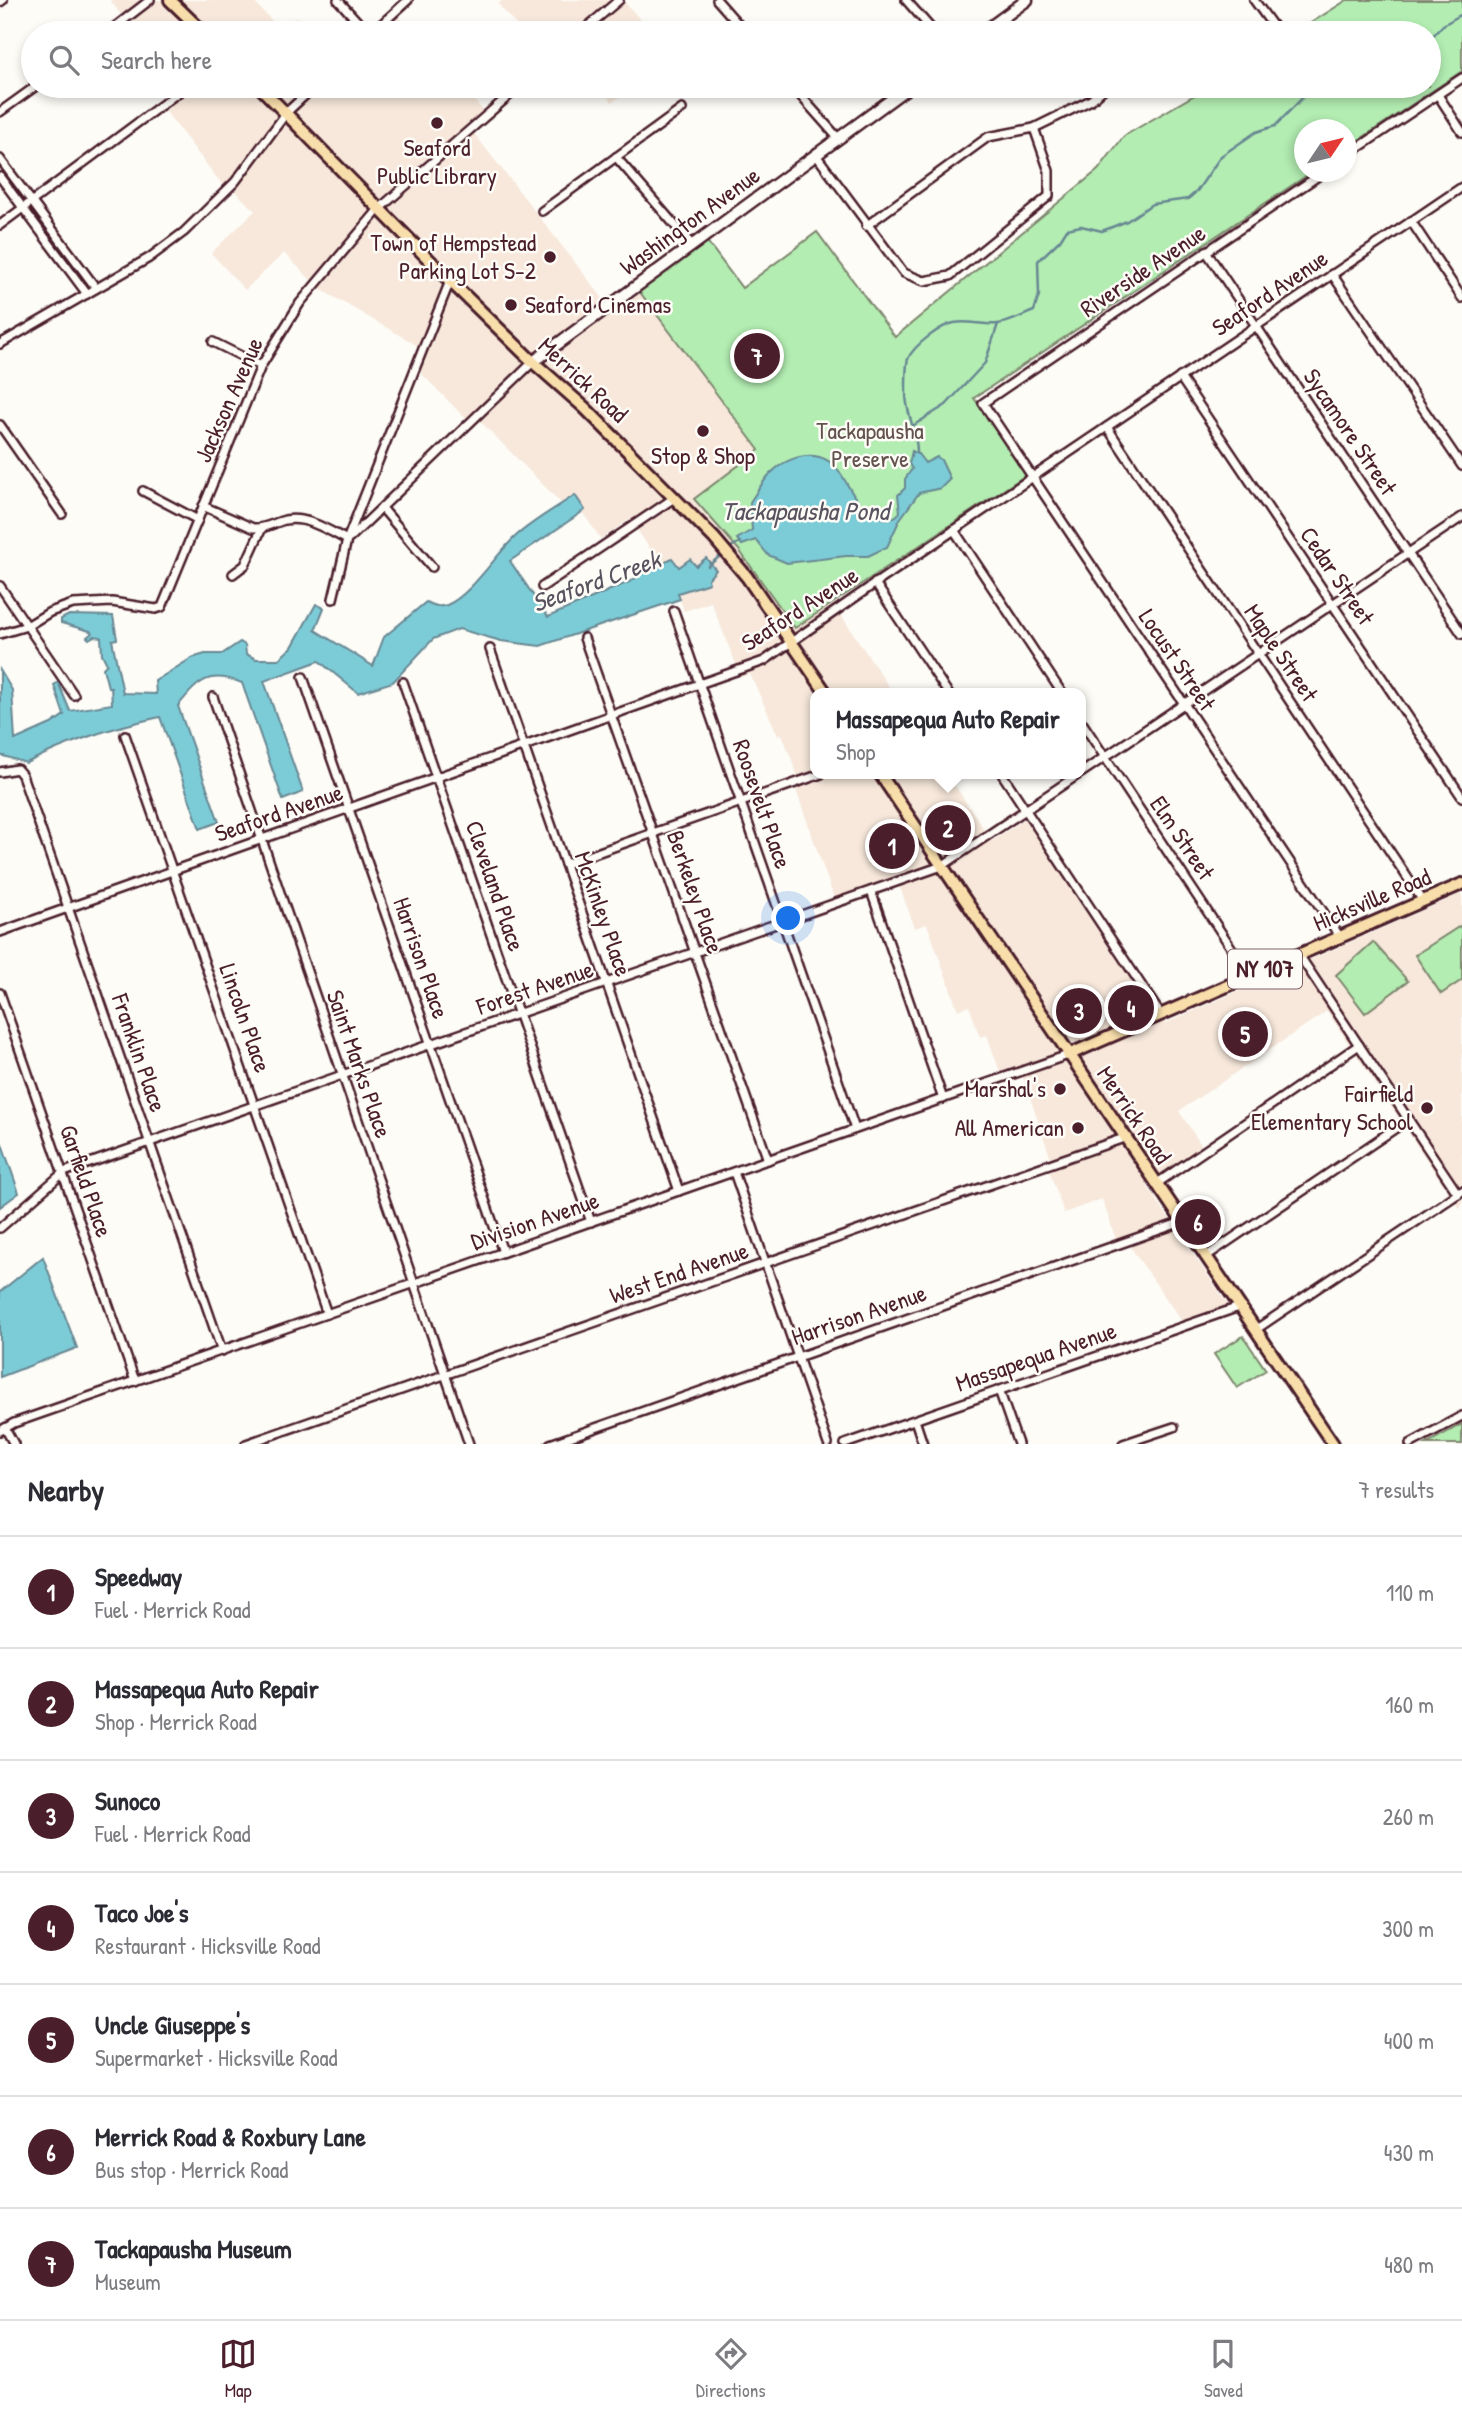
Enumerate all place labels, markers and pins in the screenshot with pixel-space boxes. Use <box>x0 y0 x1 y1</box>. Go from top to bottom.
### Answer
marker: Seaford Public Library <box>429 115 445 131</box>
place label: Seaford Public Library <box>377 131 497 191</box>
place label: Town of Hempstead Parking Lot S-2 <box>371 226 536 286</box>
marker: Town of Hempstead Parking Lot S-2 <box>542 249 558 265</box>
place label: Seaford Cinemas <box>525 288 671 320</box>
marker: Seaford Cinemas <box>503 297 519 313</box>
pin: 7 <box>734 330 780 382</box>
marker: Stop & Shop <box>695 423 711 439</box>
place label: Stop & Shop <box>651 439 755 471</box>
pin: 2 <box>925 802 971 854</box>
pin: 1 <box>869 820 915 872</box>
pin: 4 <box>1108 982 1154 1034</box>
pin: 3 <box>1056 985 1102 1037</box>
pin: 5 <box>1222 1008 1268 1060</box>
place label: Marshal's <box>965 1072 1046 1104</box>
place label: Fairfield Elementary School <box>1251 1077 1414 1137</box>
marker: Marshal's <box>1052 1081 1068 1097</box>
marker: Fairfield Elementary School <box>1419 1100 1435 1116</box>
place label: All American <box>955 1111 1064 1143</box>
marker: All American <box>1070 1120 1086 1136</box>
pin: 6 <box>1175 1196 1221 1248</box>

